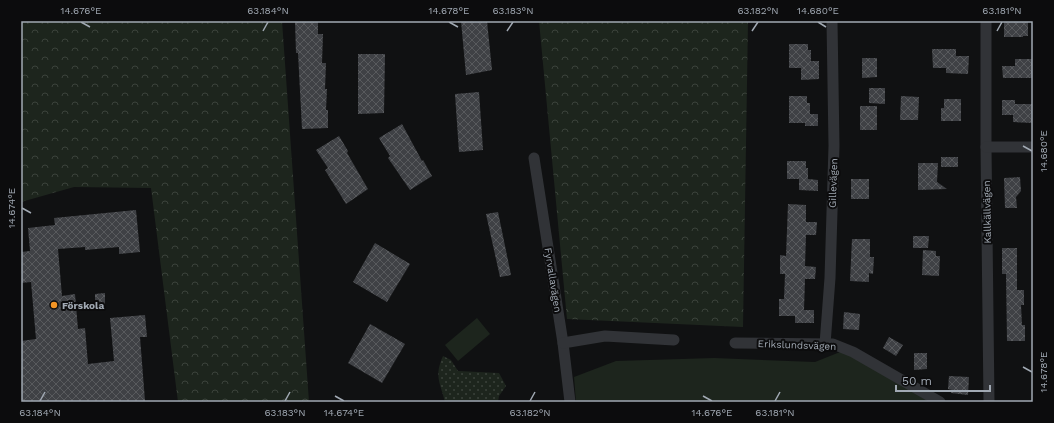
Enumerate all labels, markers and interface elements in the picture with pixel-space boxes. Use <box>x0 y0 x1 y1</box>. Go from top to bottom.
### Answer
text: 14.676°E <box>61 5 101 16</box>
text: 63.184°N <box>247 5 289 16</box>
text: 14.678°E <box>429 5 469 16</box>
text: 63.183°N <box>492 5 534 16</box>
text: 63.182°N <box>737 5 779 16</box>
text: 14.680°E <box>797 5 839 16</box>
text: 63.181°N <box>982 5 1022 16</box>
text: 14.680°E <box>1038 130 1049 172</box>
street label: Gillevägen <box>827 158 839 208</box>
street label: Kallkällvägen <box>981 180 993 244</box>
text: 14.674°E <box>6 188 17 228</box>
street label: Fyrvallavägen <box>542 247 564 313</box>
marker: Förskola <box>49 300 59 310</box>
place label: Förskola <box>62 300 104 311</box>
street label: Erikslundsvägen <box>757 338 837 352</box>
text: 14.678°E <box>1038 352 1049 392</box>
scale bar <box>896 367 990 393</box>
text: 50 m <box>902 374 932 388</box>
text: 63.184°N <box>19 407 61 418</box>
text: 63.183°N <box>264 407 306 418</box>
text: 14.674°E <box>324 407 364 418</box>
text: 63.182°N <box>509 407 551 418</box>
text: 14.676°E <box>692 407 732 418</box>
text: 63.181°N <box>755 407 795 418</box>

